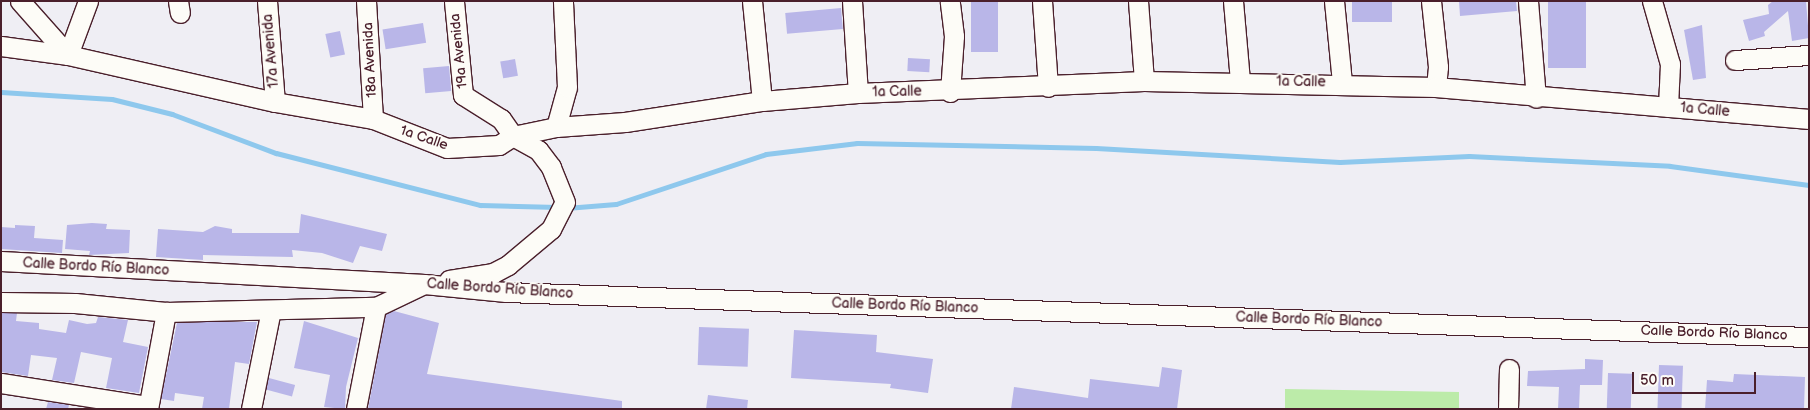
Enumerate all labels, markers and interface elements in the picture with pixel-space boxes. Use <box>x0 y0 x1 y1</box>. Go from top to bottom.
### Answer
street label: 17a Avenida <box>259 13 283 89</box>
street label: 19a Avenida <box>447 13 471 89</box>
street label: 18a Avenida <box>360 22 380 98</box>
street label: 1a Calle <box>1276 73 1326 91</box>
street label: 1a Calle <box>872 83 922 101</box>
street label: 1a Calle <box>1680 99 1730 121</box>
street label: 1a Calle <box>398 122 450 154</box>
street label: Calle Bordo Río Blanco <box>22 255 170 279</box>
street label: Calle Bordo Río Blanco <box>426 275 574 303</box>
street label: Calle Bordo Río Blanco <box>831 295 979 317</box>
street label: Calle Bordo Río Blanco <box>1235 309 1383 331</box>
street label: Calle Bordo Río Blanco <box>1640 322 1788 344</box>
scale bar <box>1635 362 1759 394</box>
text: 50 m <box>1640 371 1674 390</box>

